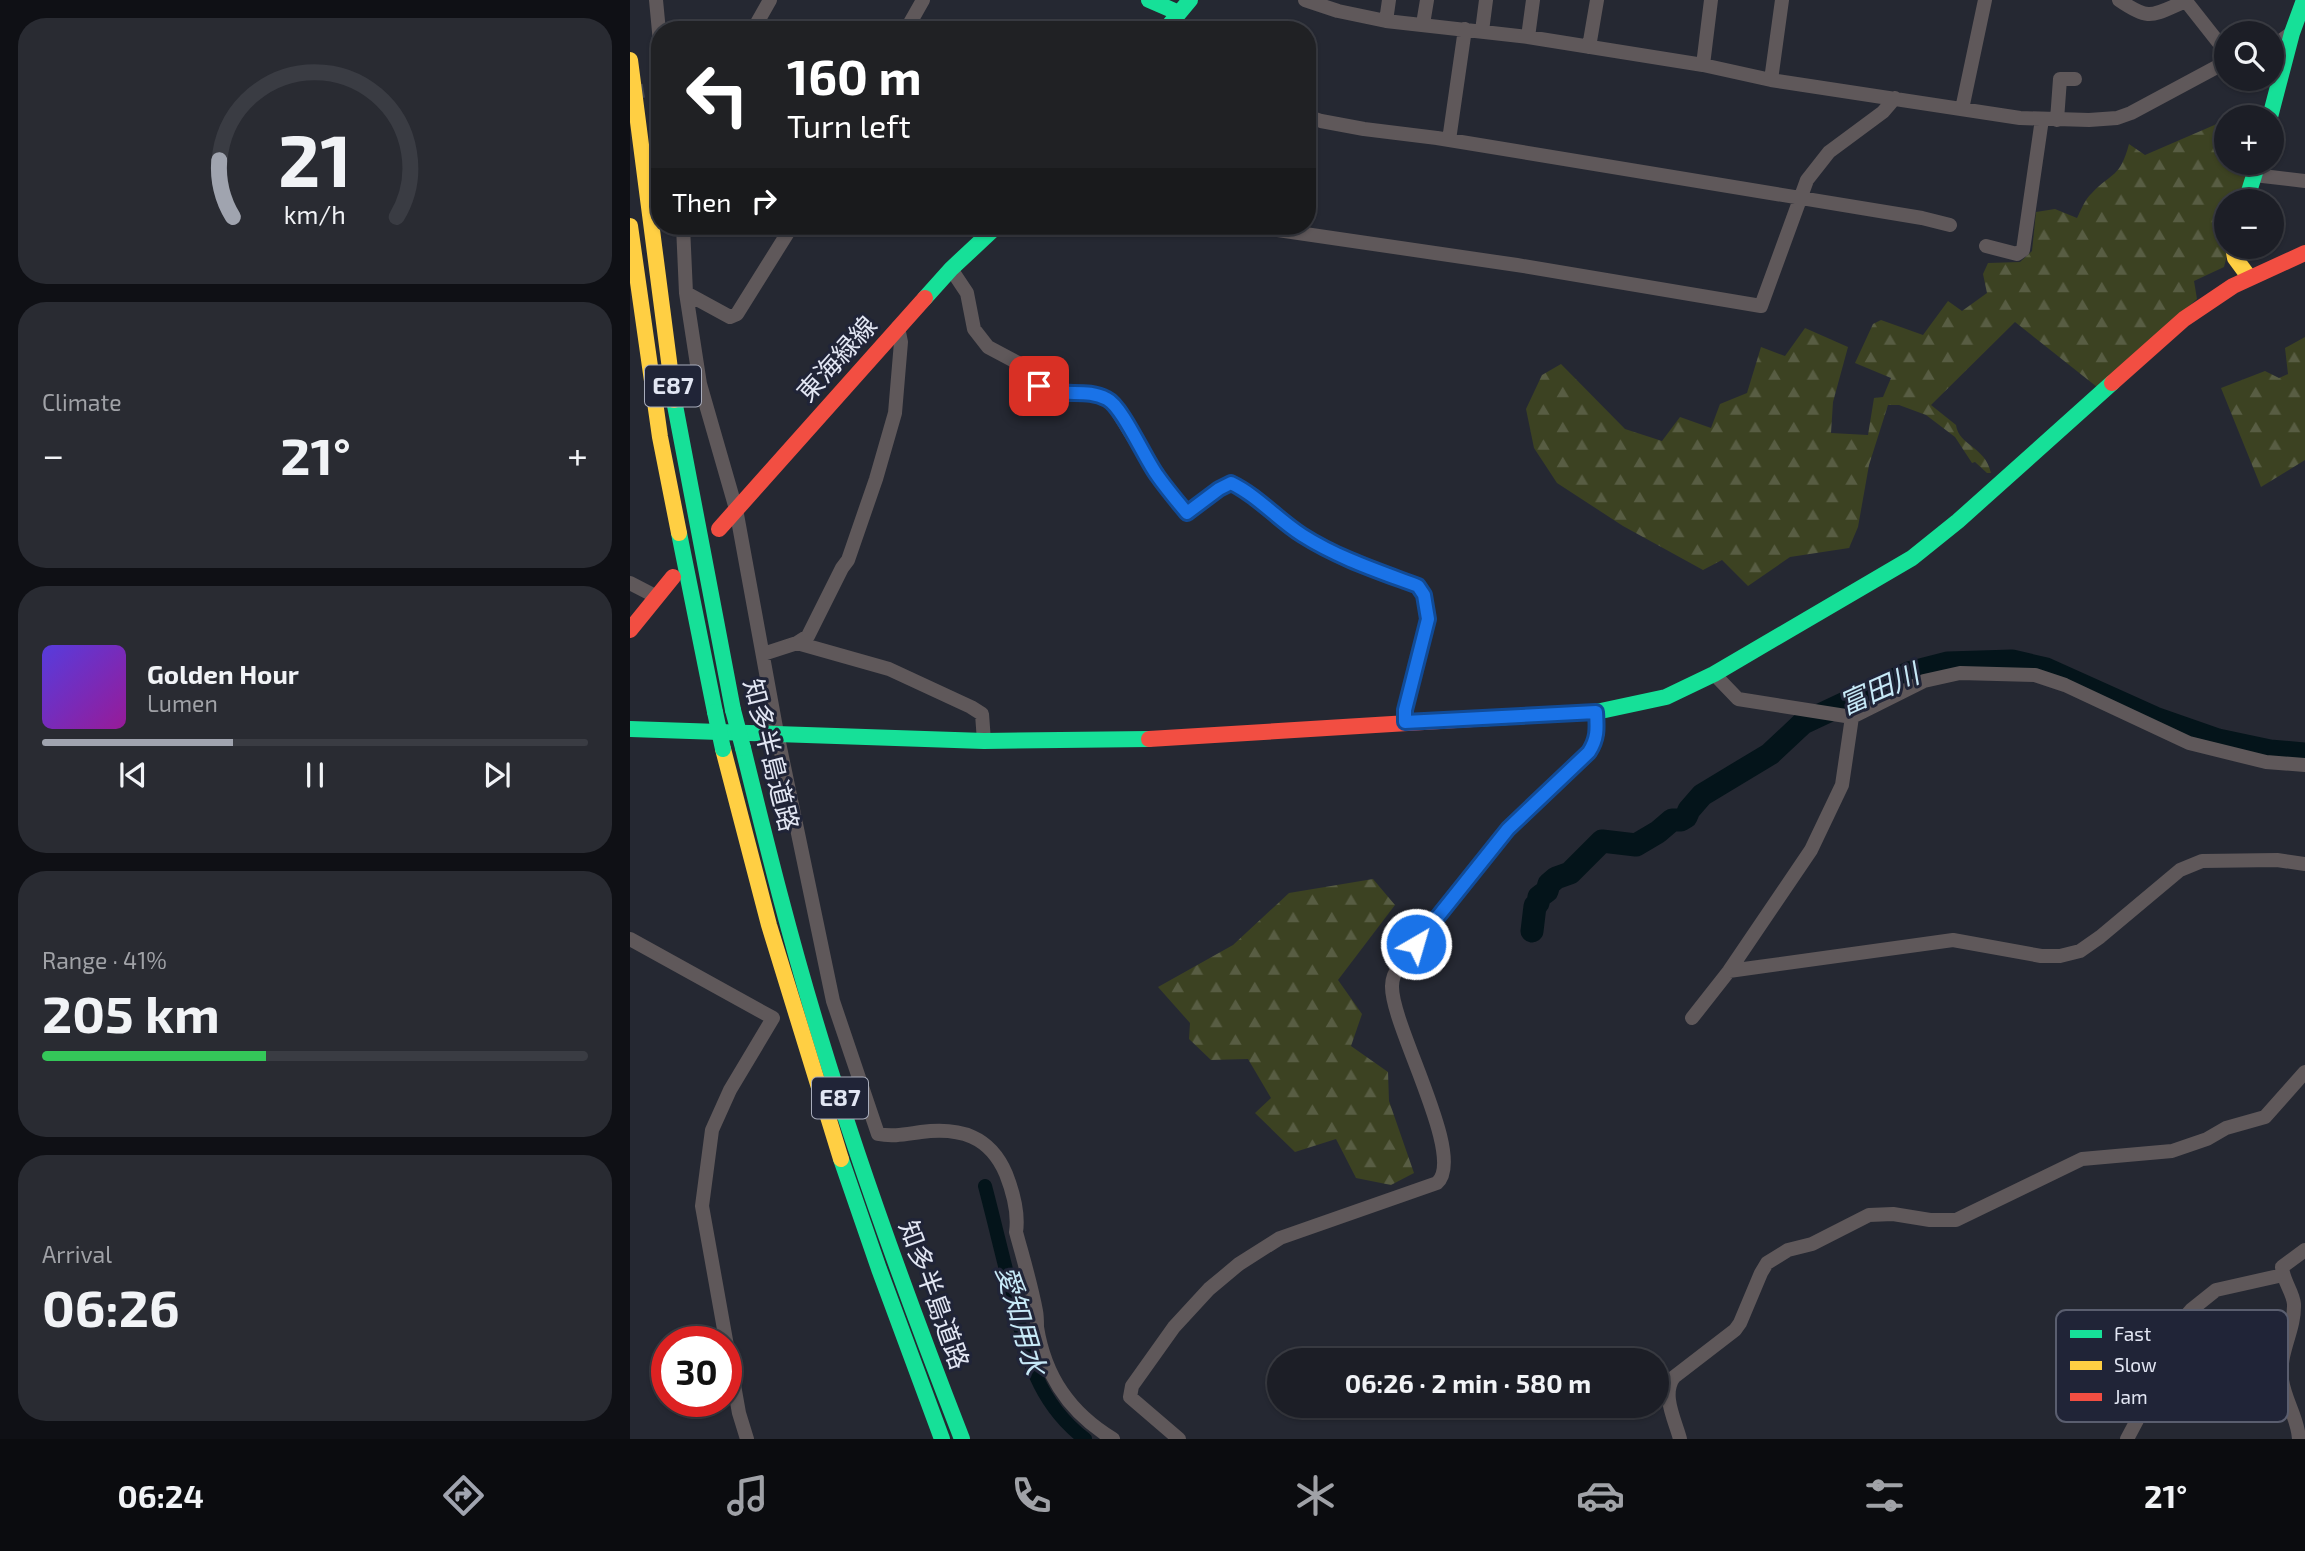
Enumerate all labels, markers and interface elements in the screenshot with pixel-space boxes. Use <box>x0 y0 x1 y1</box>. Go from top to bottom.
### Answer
map controls <box>2214 21 2284 259</box>
button: search <box>2214 21 2284 91</box>
text: 160 m <box>787 46 922 105</box>
icon: left <box>672 49 763 140</box>
button: + <box>2214 105 2284 175</box>
text: Turn left <box>787 106 911 144</box>
text: 21 <box>278 114 352 202</box>
icon: right <box>745 182 783 220</box>
text: Then <box>672 186 731 217</box>
button: − <box>2214 189 2284 259</box>
text: km/h <box>284 199 346 229</box>
street label: 東海緑線 <box>790 309 882 407</box>
pin <box>1009 356 1069 416</box>
road number: E87 <box>645 366 701 407</box>
icon: arrive <box>1020 367 1058 405</box>
text: Climate <box>42 388 122 416</box>
text: 21° <box>280 423 351 485</box>
text: − <box>42 431 64 477</box>
text: + <box>567 431 588 477</box>
water label: 富田川 <box>1833 654 1927 721</box>
text: Golden Hour <box>147 658 299 689</box>
street label: 知多半島道路 <box>739 675 806 834</box>
text: Lumen <box>147 689 218 717</box>
icon: previous <box>114 756 152 794</box>
icon: pause <box>296 756 334 794</box>
icon: next <box>478 756 516 794</box>
position arrow <box>1379 907 1453 981</box>
text: Range · 41% <box>42 946 167 974</box>
text: 205 km <box>42 981 220 1043</box>
road number: E87 <box>812 1078 868 1118</box>
street label: 知多半島道路 <box>894 1216 977 1373</box>
text: Arrival <box>42 1240 112 1268</box>
water label: 愛知用水 <box>990 1261 1055 1381</box>
text: 06:26 <box>42 1275 180 1337</box>
legend <box>2056 1310 2288 1422</box>
text: Fast <box>2114 1322 2151 1345</box>
speed limit sign: 30 <box>651 1326 742 1417</box>
text: Slow <box>2114 1353 2157 1376</box>
text: 06:26 · 2 min · 580 m <box>1345 1367 1591 1398</box>
text: Jam <box>2114 1385 2148 1408</box>
icon: directions <box>439 1471 488 1520</box>
icon: music <box>723 1471 772 1520</box>
icon: phone <box>1007 1471 1056 1520</box>
icon: climate <box>1291 1471 1340 1520</box>
icon: car <box>1576 1471 1625 1520</box>
icon: filters <box>1860 1471 1909 1520</box>
text: 06:24 <box>118 1476 204 1514</box>
text: 21° <box>2144 1476 2187 1514</box>

